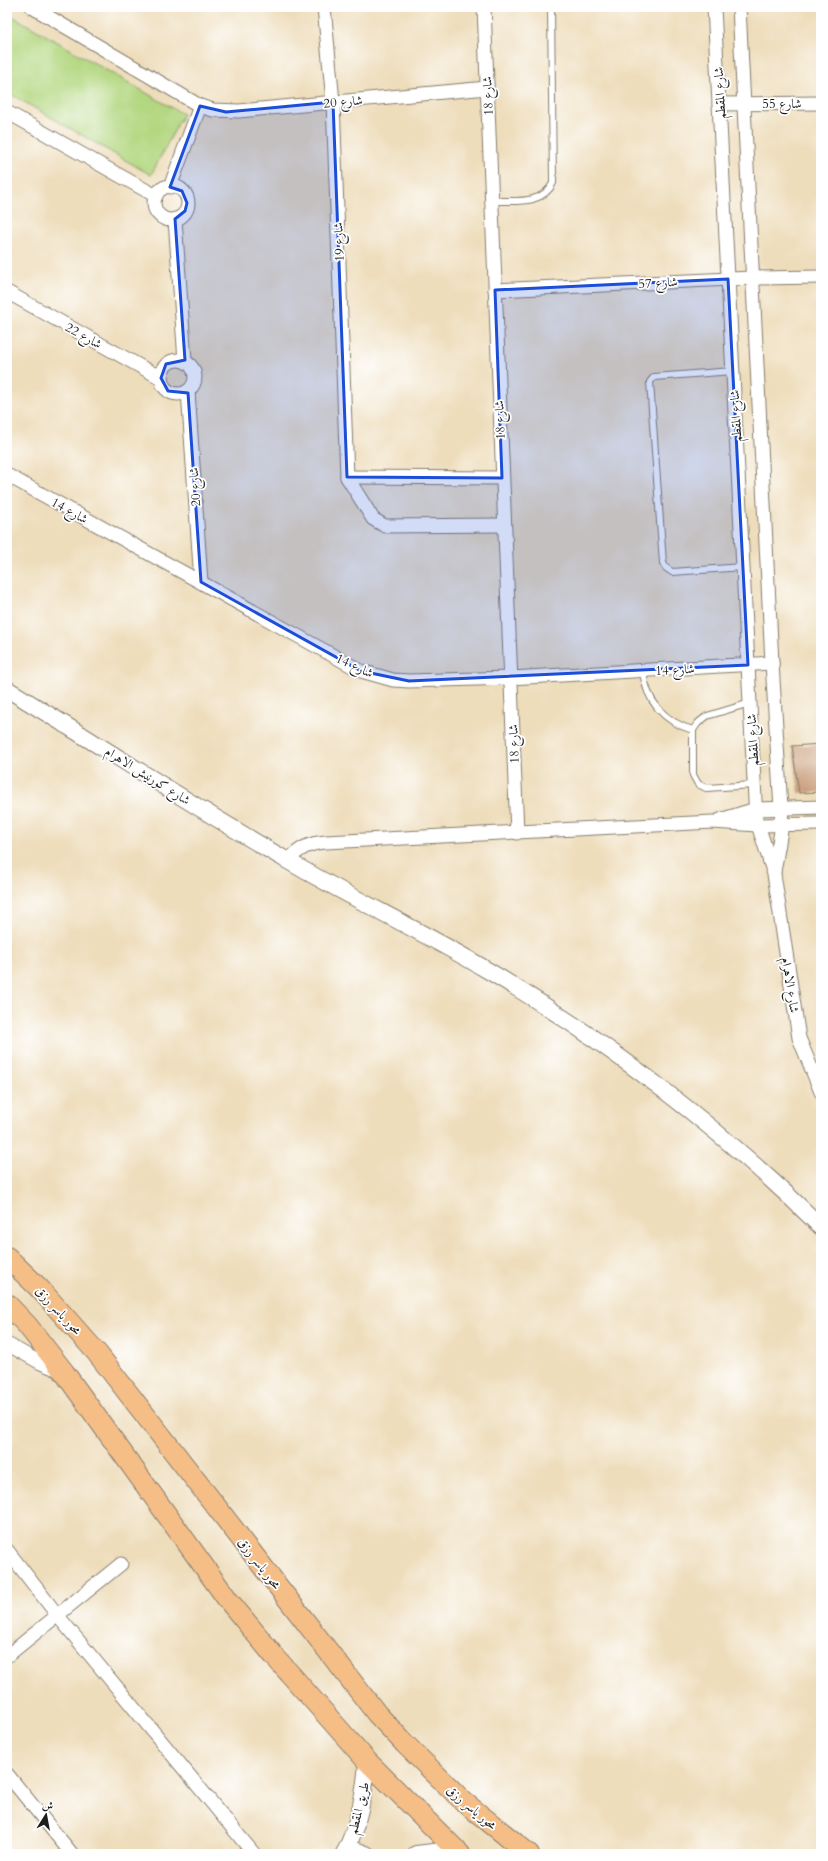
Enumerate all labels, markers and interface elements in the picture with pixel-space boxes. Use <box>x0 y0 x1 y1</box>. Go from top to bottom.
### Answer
street label: شارع المقطم <box>710 66 733 120</box>
street label: شارع 18 <box>478 76 500 116</box>
street label: شارع 20 <box>323 91 364 115</box>
street label: شارع 55 <box>762 95 802 115</box>
street label: شارع 19 <box>329 222 351 262</box>
street label: شارع 57 <box>638 273 678 295</box>
street label: شارع 22 <box>61 318 105 355</box>
street label: شارع المقطم <box>726 389 749 443</box>
street label: شارع 18 <box>490 400 512 440</box>
street label: شارع 20 <box>185 467 207 507</box>
street label: شارع 14 <box>47 493 91 530</box>
street label: شارع 14 <box>332 649 376 684</box>
street label: شارع 14 <box>655 660 695 682</box>
street label: شارع المقطم <box>743 713 766 767</box>
street label: شارع 18 <box>504 724 526 764</box>
street label: شارع كورنيش الاهرام <box>100 742 194 811</box>
street label: شارع الاهرام <box>775 956 803 1015</box>
street label: محور ياسر رزق <box>31 1282 86 1339</box>
street label: محور ياسر رزق <box>233 1534 285 1593</box>
street label: طريق المقطم <box>344 1780 377 1837</box>
street label: محور ياسر رزق <box>442 1781 501 1834</box>
north arrow <box>26 1795 66 1835</box>
text: ش <box>41 1797 55 1814</box>

